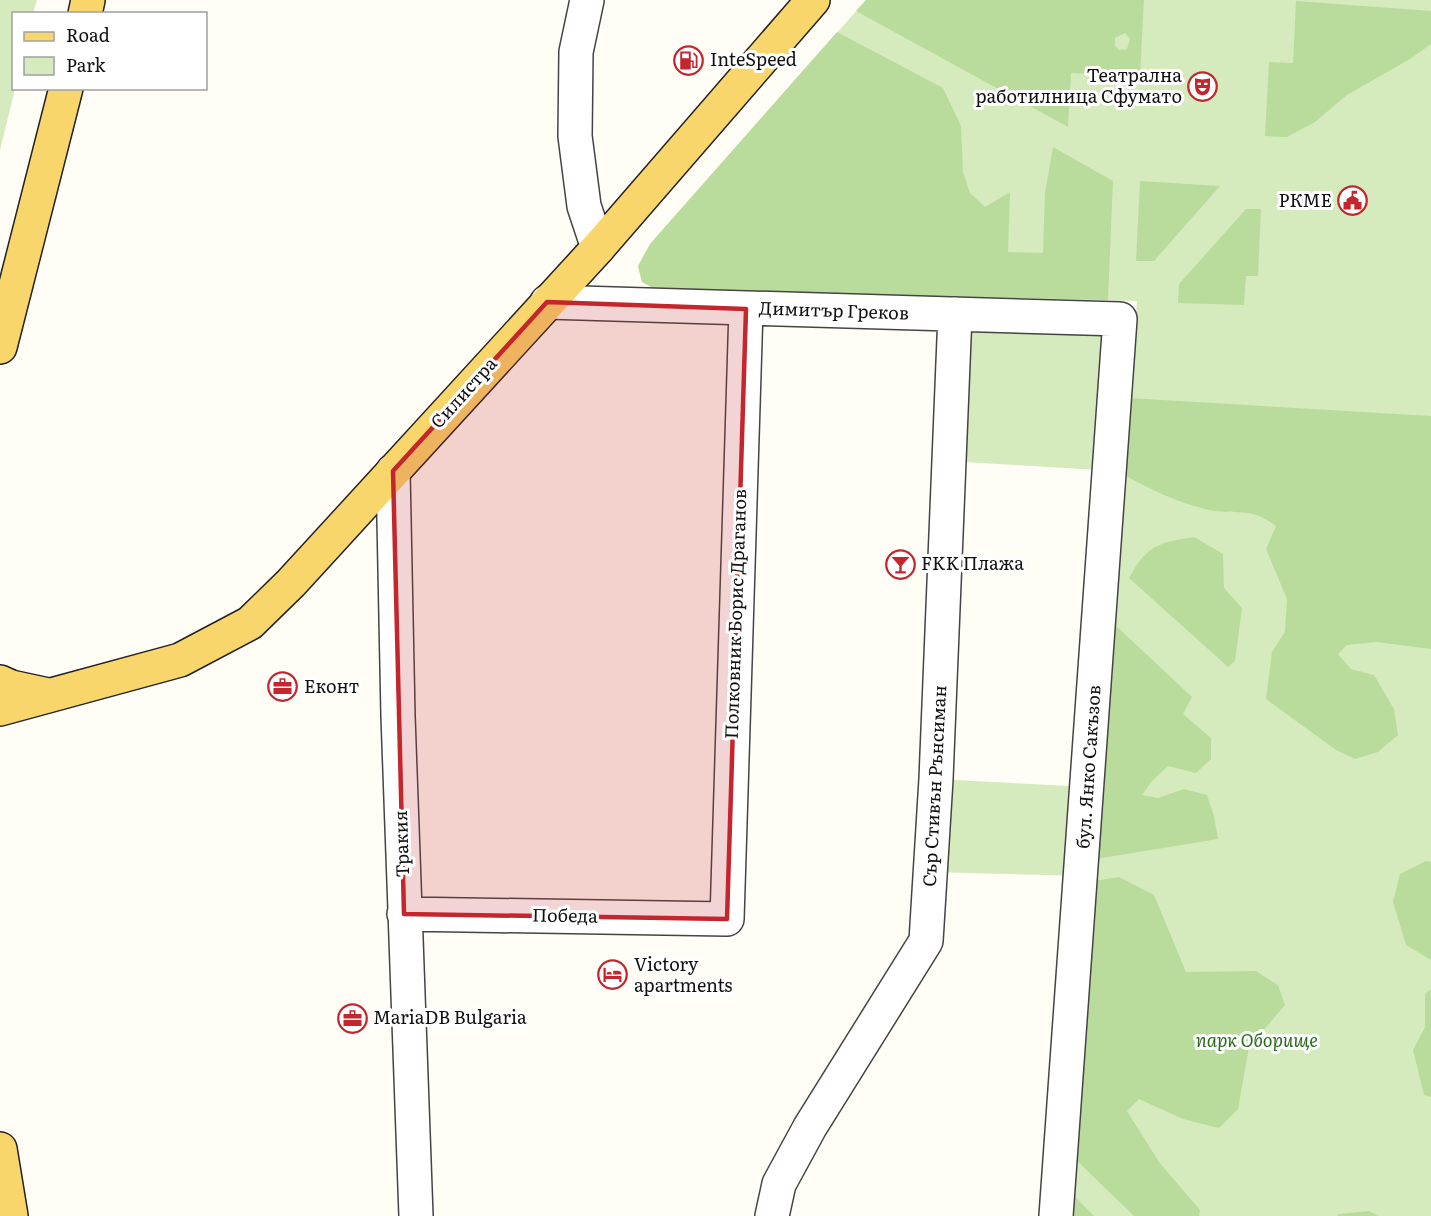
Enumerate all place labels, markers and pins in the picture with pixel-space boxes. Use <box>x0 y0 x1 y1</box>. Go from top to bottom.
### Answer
fuel station icon: InteSpeed <box>673 44 705 76</box>
place label: InteSpeed <box>710 45 797 72</box>
place label: Театрална работилница Сфумато <box>975 61 1182 109</box>
theatre icon: Театрална работилница Сфумато <box>1187 70 1219 102</box>
public building icon: РКМЕ <box>1337 185 1369 217</box>
place label: РКМЕ <box>1279 186 1332 213</box>
bar icon: FKK Плажа <box>884 548 916 580</box>
place label: FKK Плажа <box>921 549 1024 576</box>
office icon: Еконт <box>267 671 299 703</box>
place label: Еконт <box>304 672 359 699</box>
place label: Victory apartments <box>634 950 732 998</box>
hotel icon: Victory apartments <box>597 959 629 991</box>
office icon: MariaDB Bulgaria <box>336 1002 368 1034</box>
place label: MariaDB Bulgaria <box>373 1003 527 1030</box>

